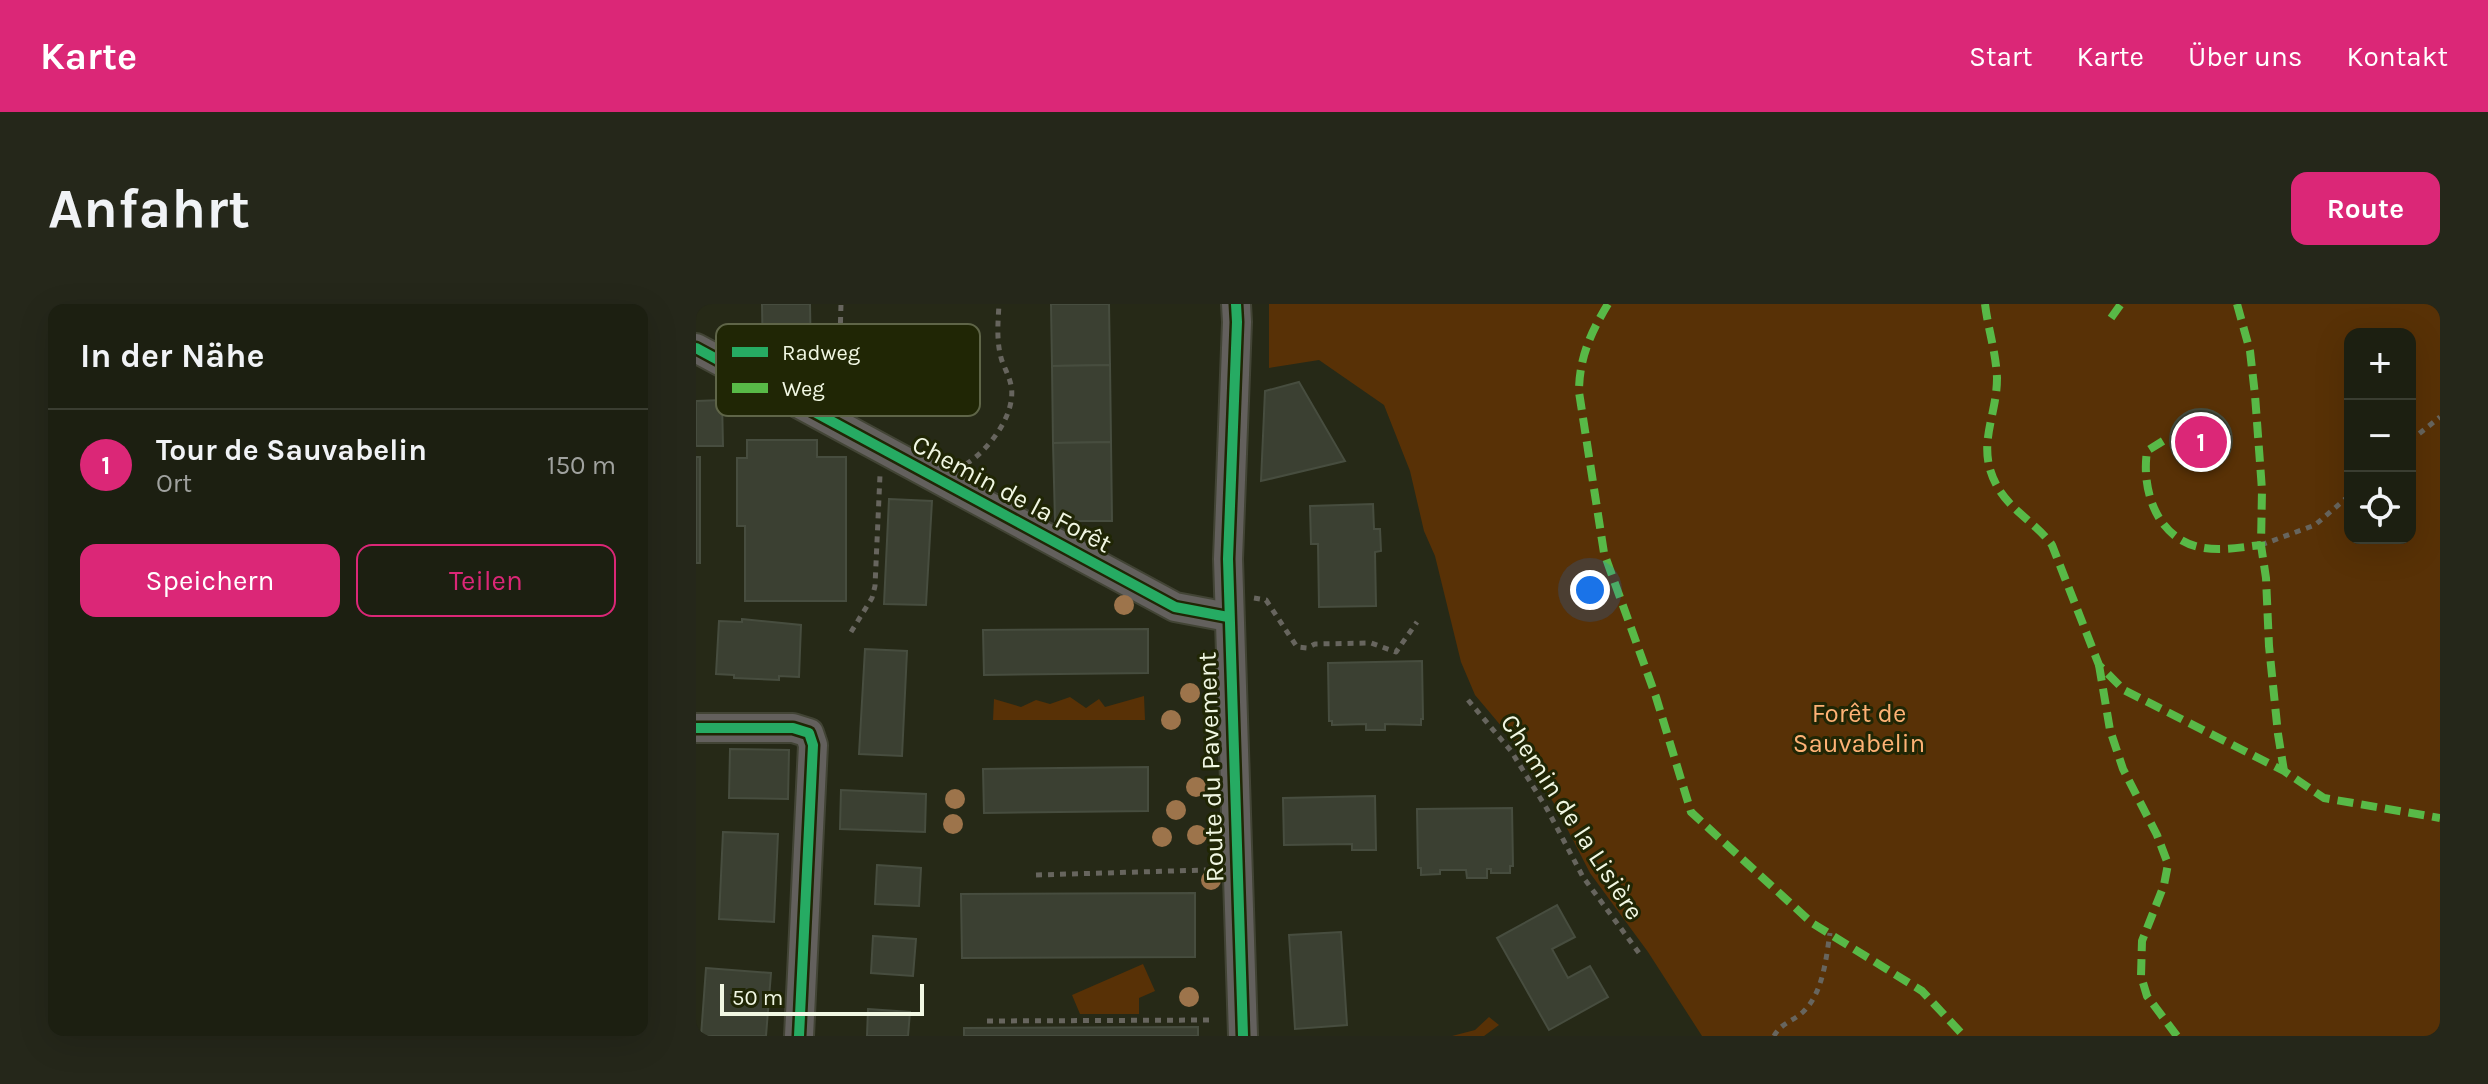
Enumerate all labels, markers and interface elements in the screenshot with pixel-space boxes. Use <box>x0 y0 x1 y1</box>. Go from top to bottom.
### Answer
text: Karte <box>40 34 137 79</box>
text: Start <box>1969 40 2032 73</box>
text: Karte <box>2076 40 2144 73</box>
text: Über uns <box>2188 40 2303 73</box>
text: Kontakt <box>2347 40 2448 73</box>
button: Route <box>2291 172 2440 245</box>
text: Anfahrt <box>48 176 250 241</box>
legend <box>716 324 980 416</box>
map controls <box>2344 328 2416 544</box>
button: + <box>2344 328 2416 400</box>
text: In der Nähe <box>80 336 264 376</box>
text: Radweg <box>782 340 861 366</box>
text: Weg <box>782 376 825 402</box>
button: − <box>2344 400 2416 472</box>
pin: 1 <box>2175 412 2227 472</box>
street label: Chemin de la Forêt <box>907 428 1117 560</box>
text: Tour de Sauvabelin <box>156 432 427 468</box>
text: 1 <box>101 450 111 481</box>
text: 150 m <box>547 450 616 481</box>
text: Ort <box>156 468 192 499</box>
button: locate <box>2344 472 2416 544</box>
button: Speichern <box>80 544 340 617</box>
button: Teilen <box>356 544 616 617</box>
your location <box>1570 570 1610 610</box>
street label: Route du Pavement <box>1191 651 1231 883</box>
park label: Forêt de Sauvabelin <box>1793 698 1925 759</box>
street label: Chemin de la Lisière <box>1494 708 1650 926</box>
scale bar <box>720 980 924 1016</box>
text: 50 m <box>732 985 783 1011</box>

